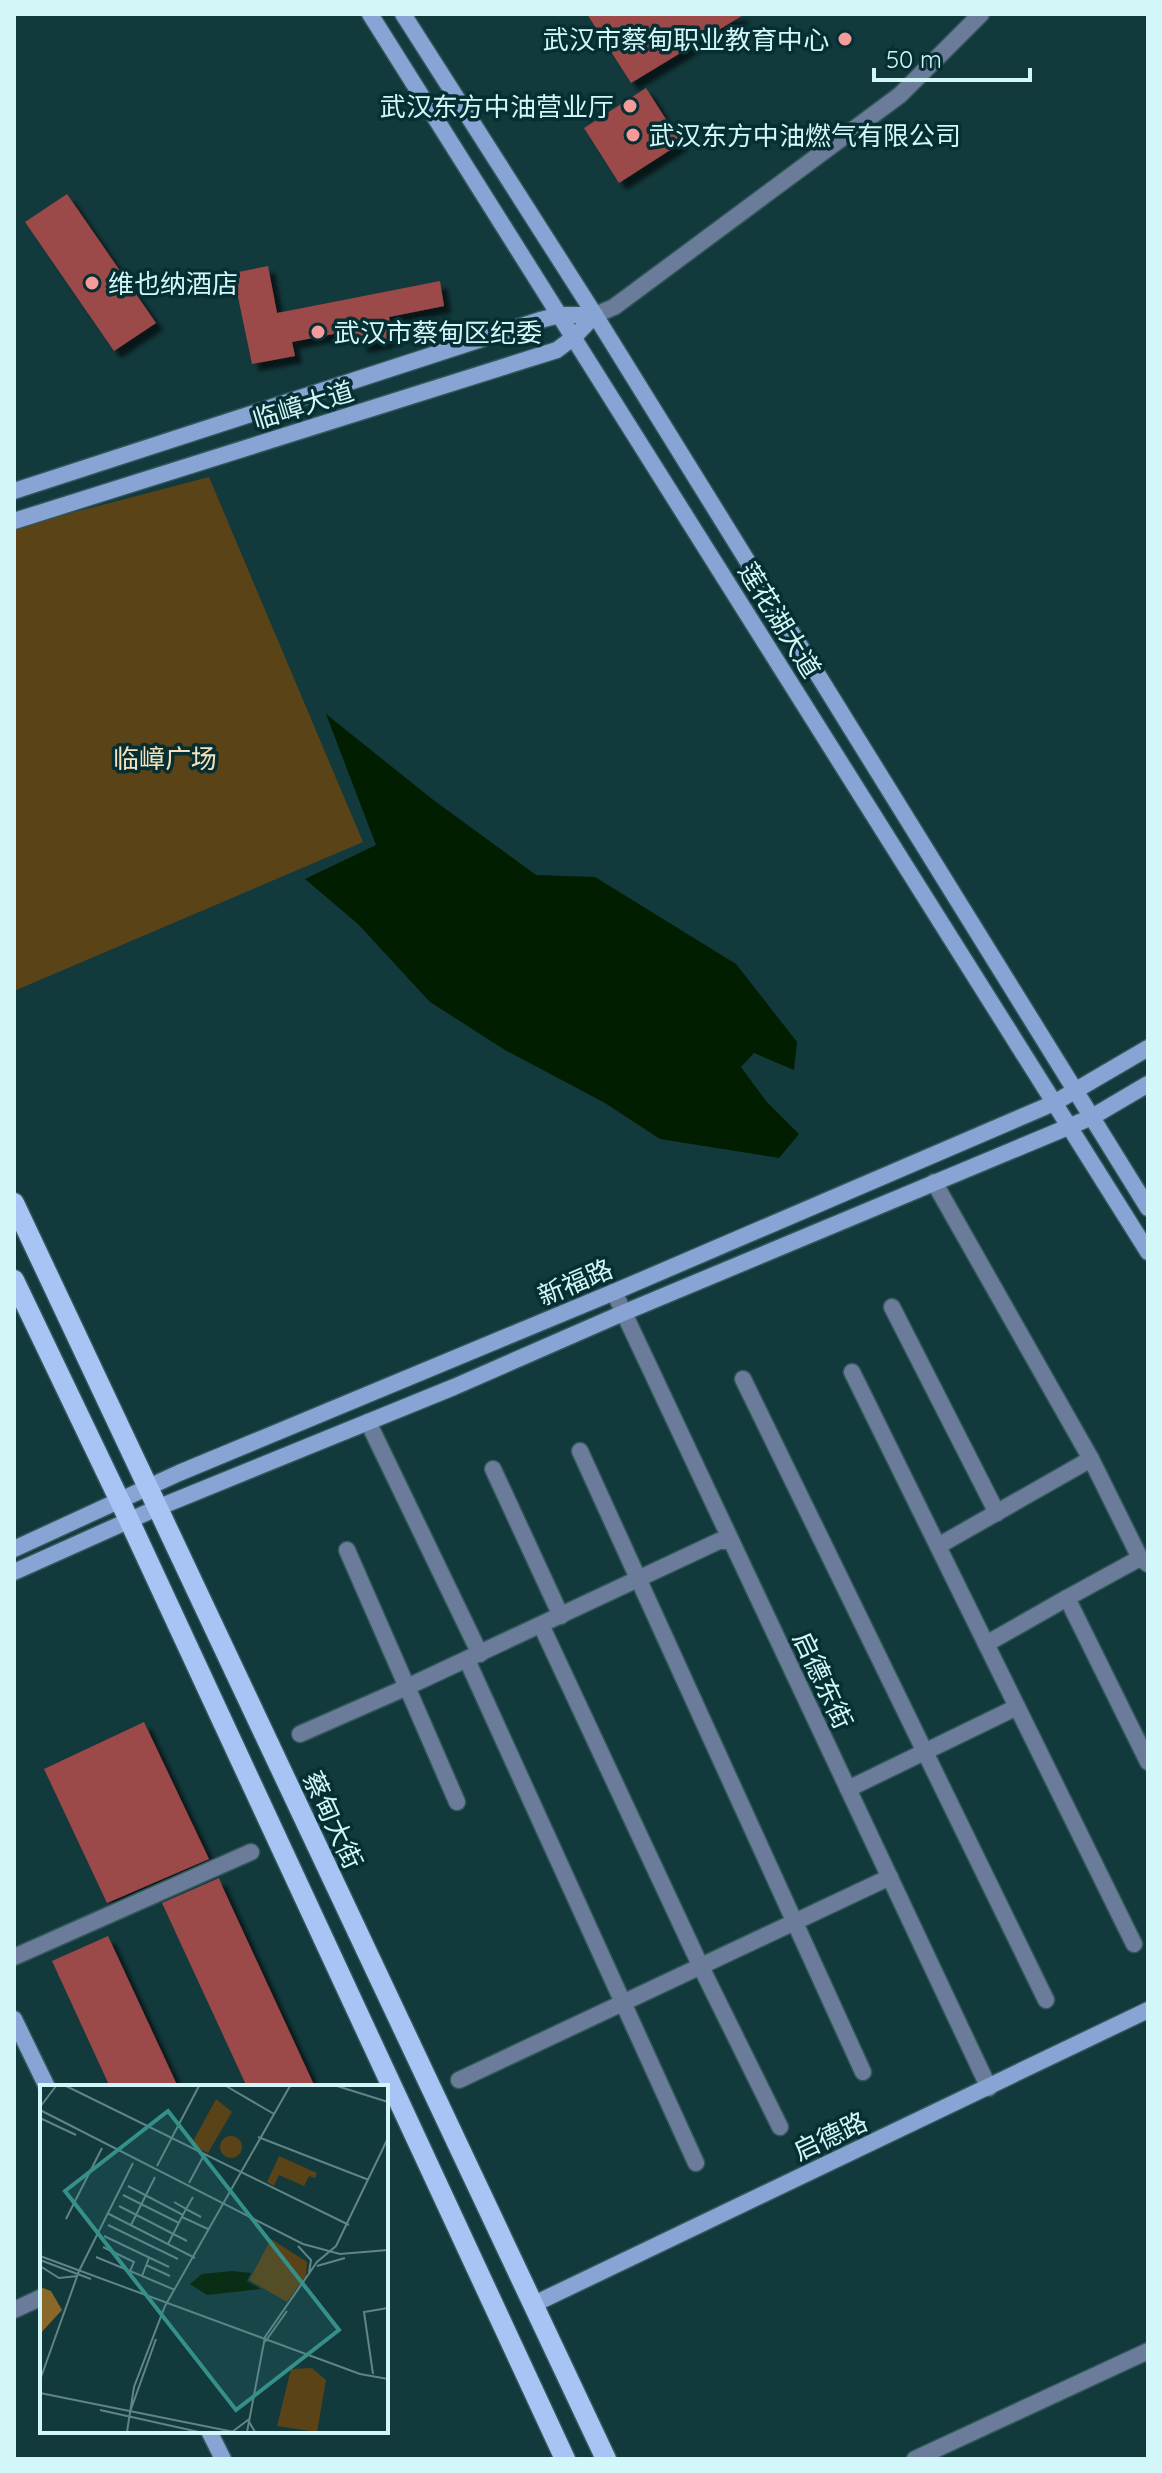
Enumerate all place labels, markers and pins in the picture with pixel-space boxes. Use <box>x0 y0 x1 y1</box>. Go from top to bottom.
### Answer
place label: 武汉市蔡甸职业教育中心 <box>543 23 829 56</box>
marker: 武汉市蔡甸职业教育中心 <box>836 30 854 48</box>
place label: 武汉东方中油营业厅 <box>380 90 614 123</box>
marker: 武汉东方中油营业厅 <box>621 97 639 115</box>
place label: 武汉东方中油燃气有限公司 <box>649 119 961 152</box>
marker: 武汉东方中油燃气有限公司 <box>624 126 642 144</box>
place label: 维也纳酒店 <box>108 267 238 300</box>
marker: 维也纳酒店 <box>83 274 101 292</box>
place label: 武汉市蔡甸区纪委 <box>334 316 542 349</box>
marker: 武汉市蔡甸区纪委 <box>309 323 327 341</box>

